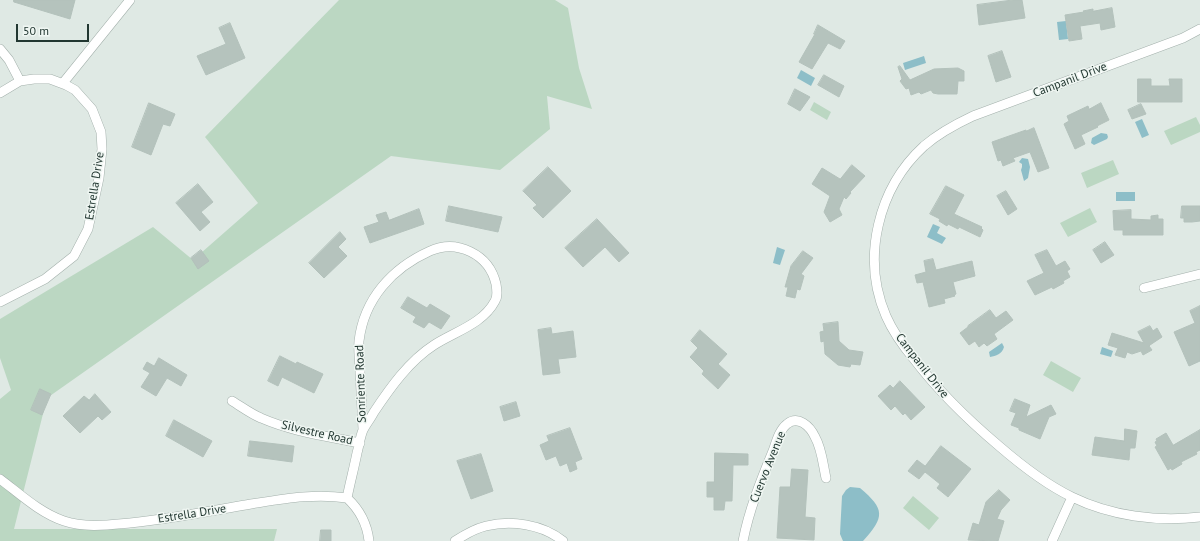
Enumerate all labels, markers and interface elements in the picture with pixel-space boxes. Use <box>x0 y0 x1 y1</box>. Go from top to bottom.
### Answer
scale bar <box>18 16 91 42</box>
text: 50 m <box>23 23 49 38</box>
street label: Campanil Drive <box>1031 59 1109 101</box>
street label: Estrella Drive <box>83 151 107 221</box>
street label: Campanil Drive <box>892 331 952 401</box>
street label: Sonriente Road <box>352 345 370 423</box>
street label: Silvestre Road <box>280 418 354 448</box>
street label: Cuervo Avenue <box>747 429 789 505</box>
street label: Estrella Drive <box>157 502 227 526</box>

